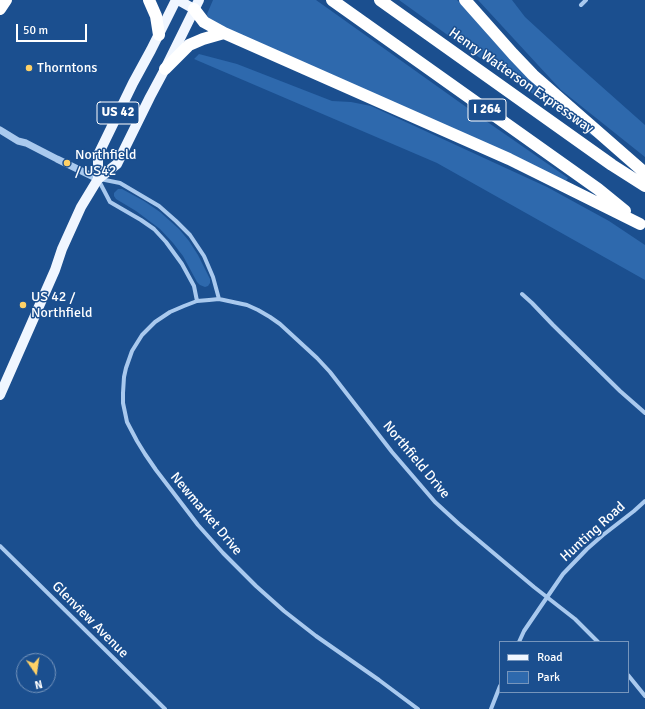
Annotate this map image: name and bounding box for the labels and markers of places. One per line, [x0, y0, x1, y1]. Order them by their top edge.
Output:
place label: Thorntons [37, 60, 97, 76]
marker: Thorntons [24, 63, 34, 73]
place label: Northfield / US42 [75, 147, 136, 180]
marker: Northfield / US42 [62, 158, 72, 168]
place label: US 42 / Northfield [31, 289, 92, 322]
marker: US 42 / Northfield [18, 300, 28, 310]

